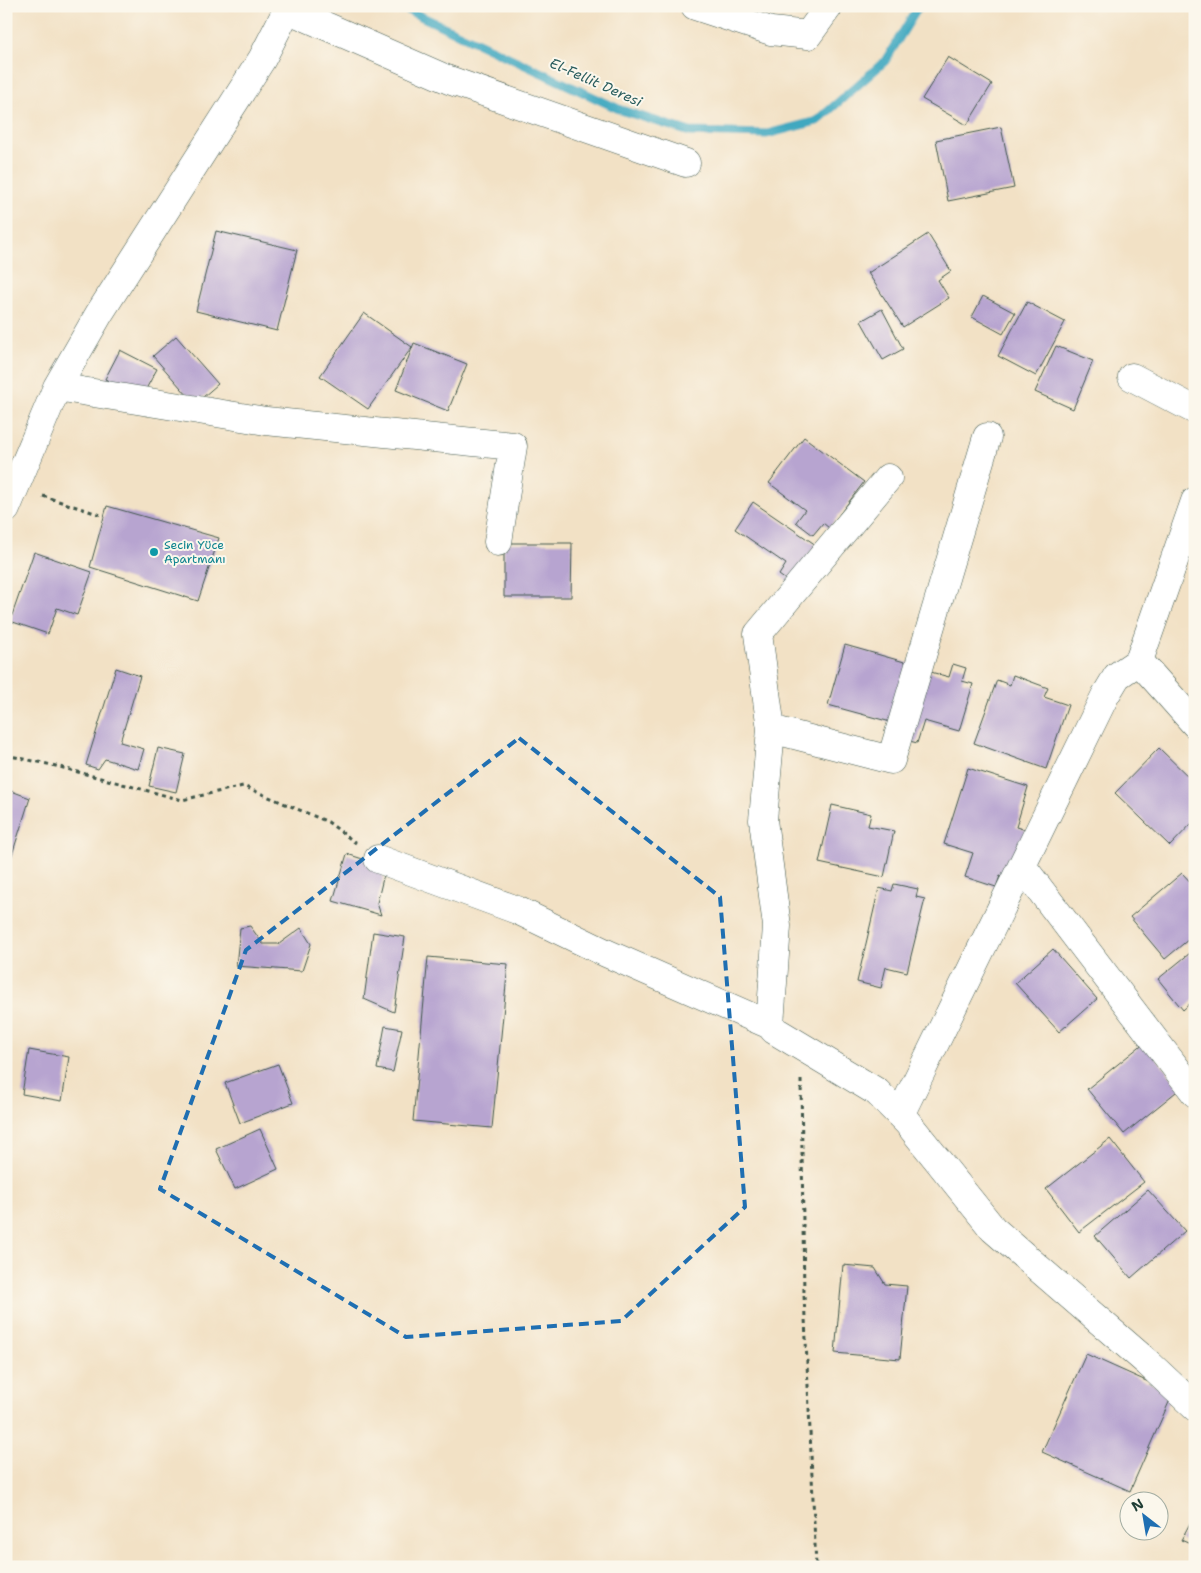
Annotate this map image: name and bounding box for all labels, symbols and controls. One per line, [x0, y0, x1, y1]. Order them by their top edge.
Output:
water label: El-Fellit Deresi [547, 54, 646, 111]
place label: Secin Yüce Apartmanı [164, 537, 226, 567]
marker: Secin Yüce Apartmanı [148, 546, 160, 558]
north arrow [1118, 1490, 1168, 1540]
text: N [1128, 1494, 1147, 1515]

